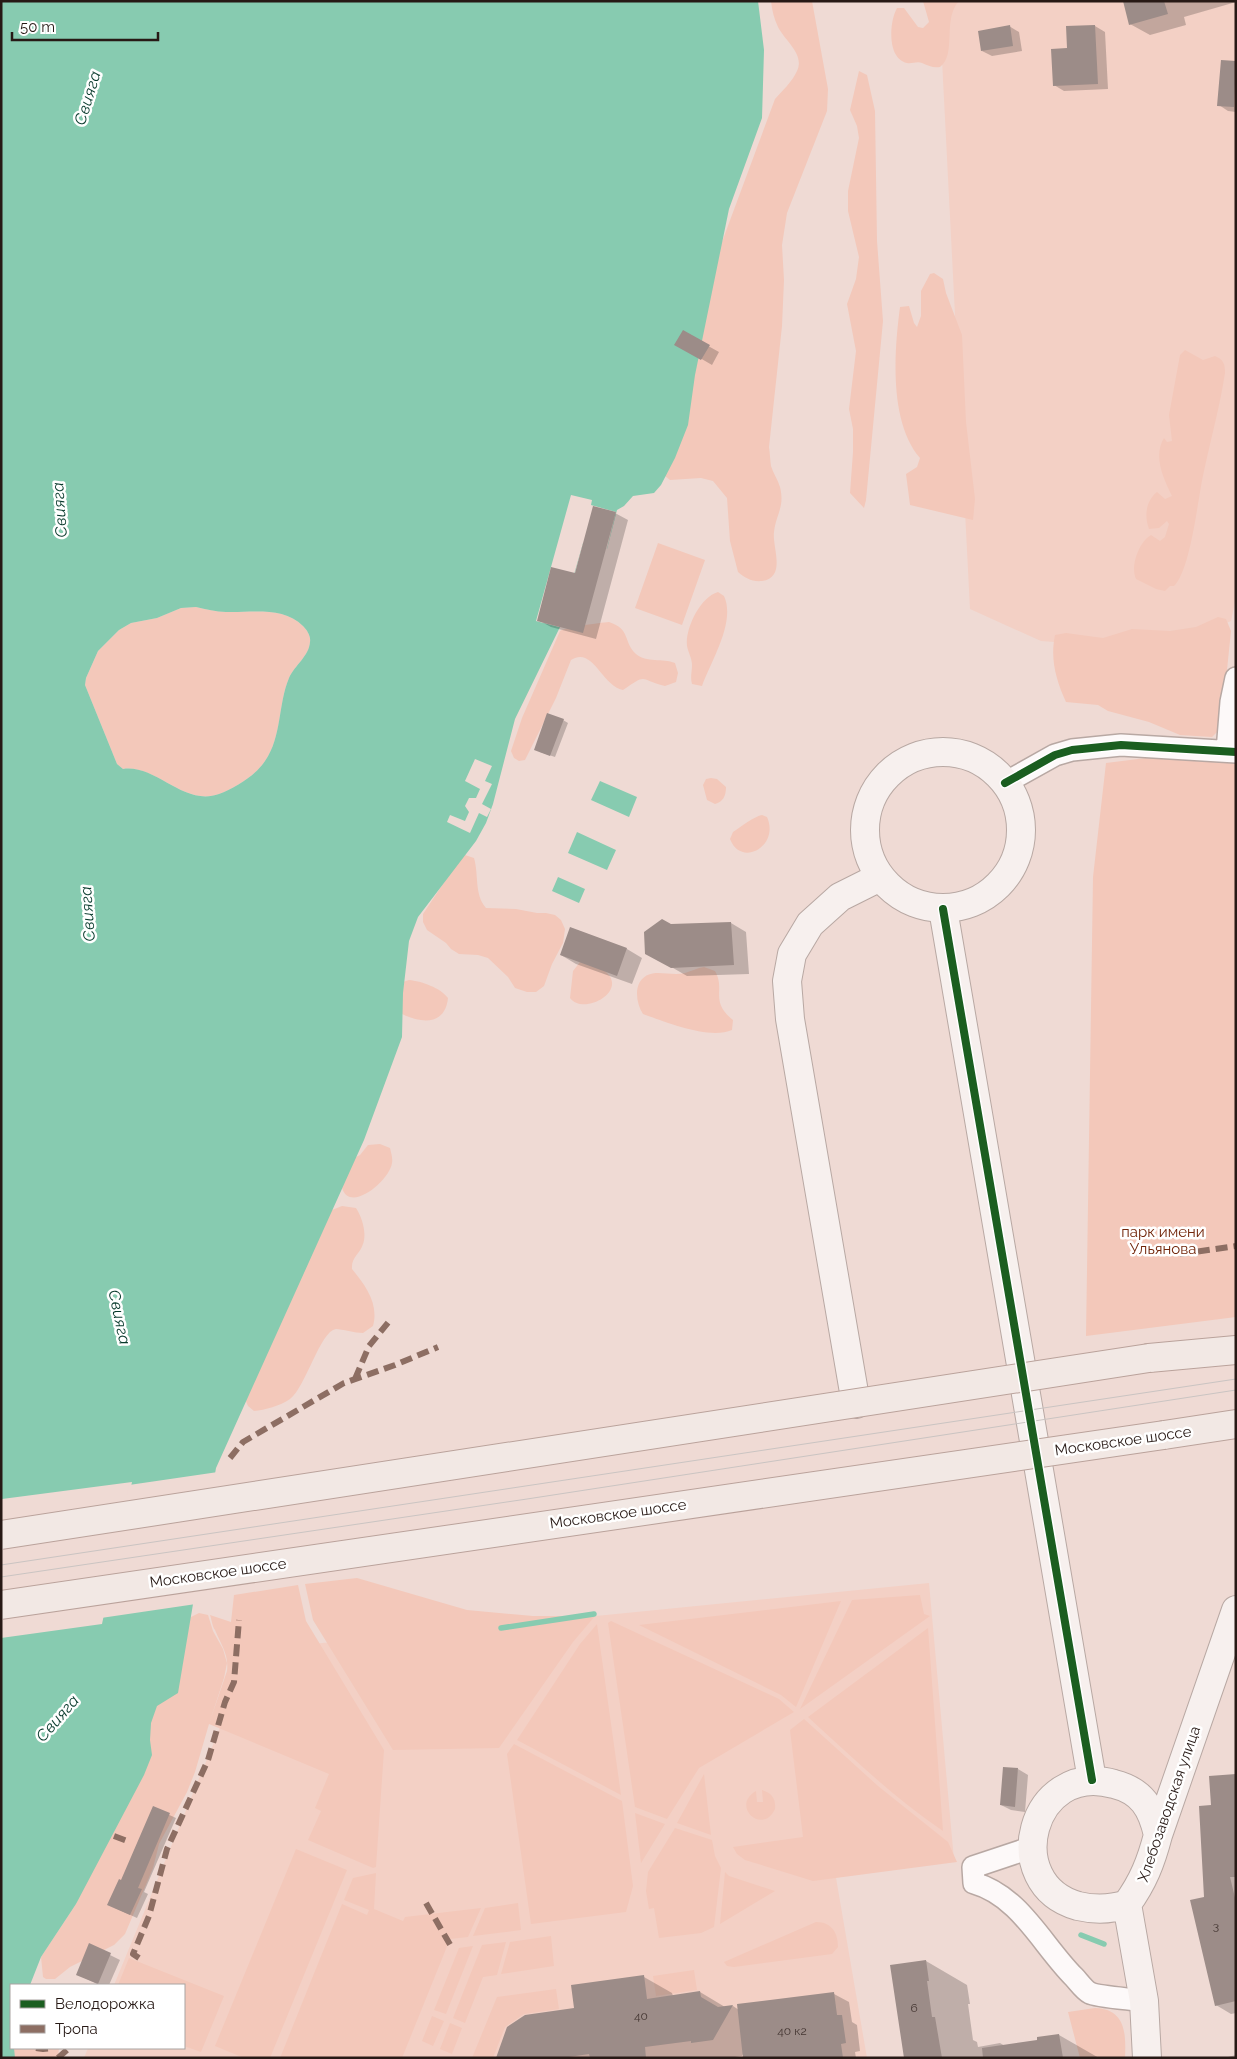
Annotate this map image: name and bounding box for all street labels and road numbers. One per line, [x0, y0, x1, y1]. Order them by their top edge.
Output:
street label: Московское шоссе [1054, 1422, 1193, 1459]
street label: Московское шоссе [549, 1495, 688, 1532]
street label: Московское шоссе [149, 1554, 288, 1591]
street label: Хлебозаводская улица [1134, 1724, 1204, 1884]

